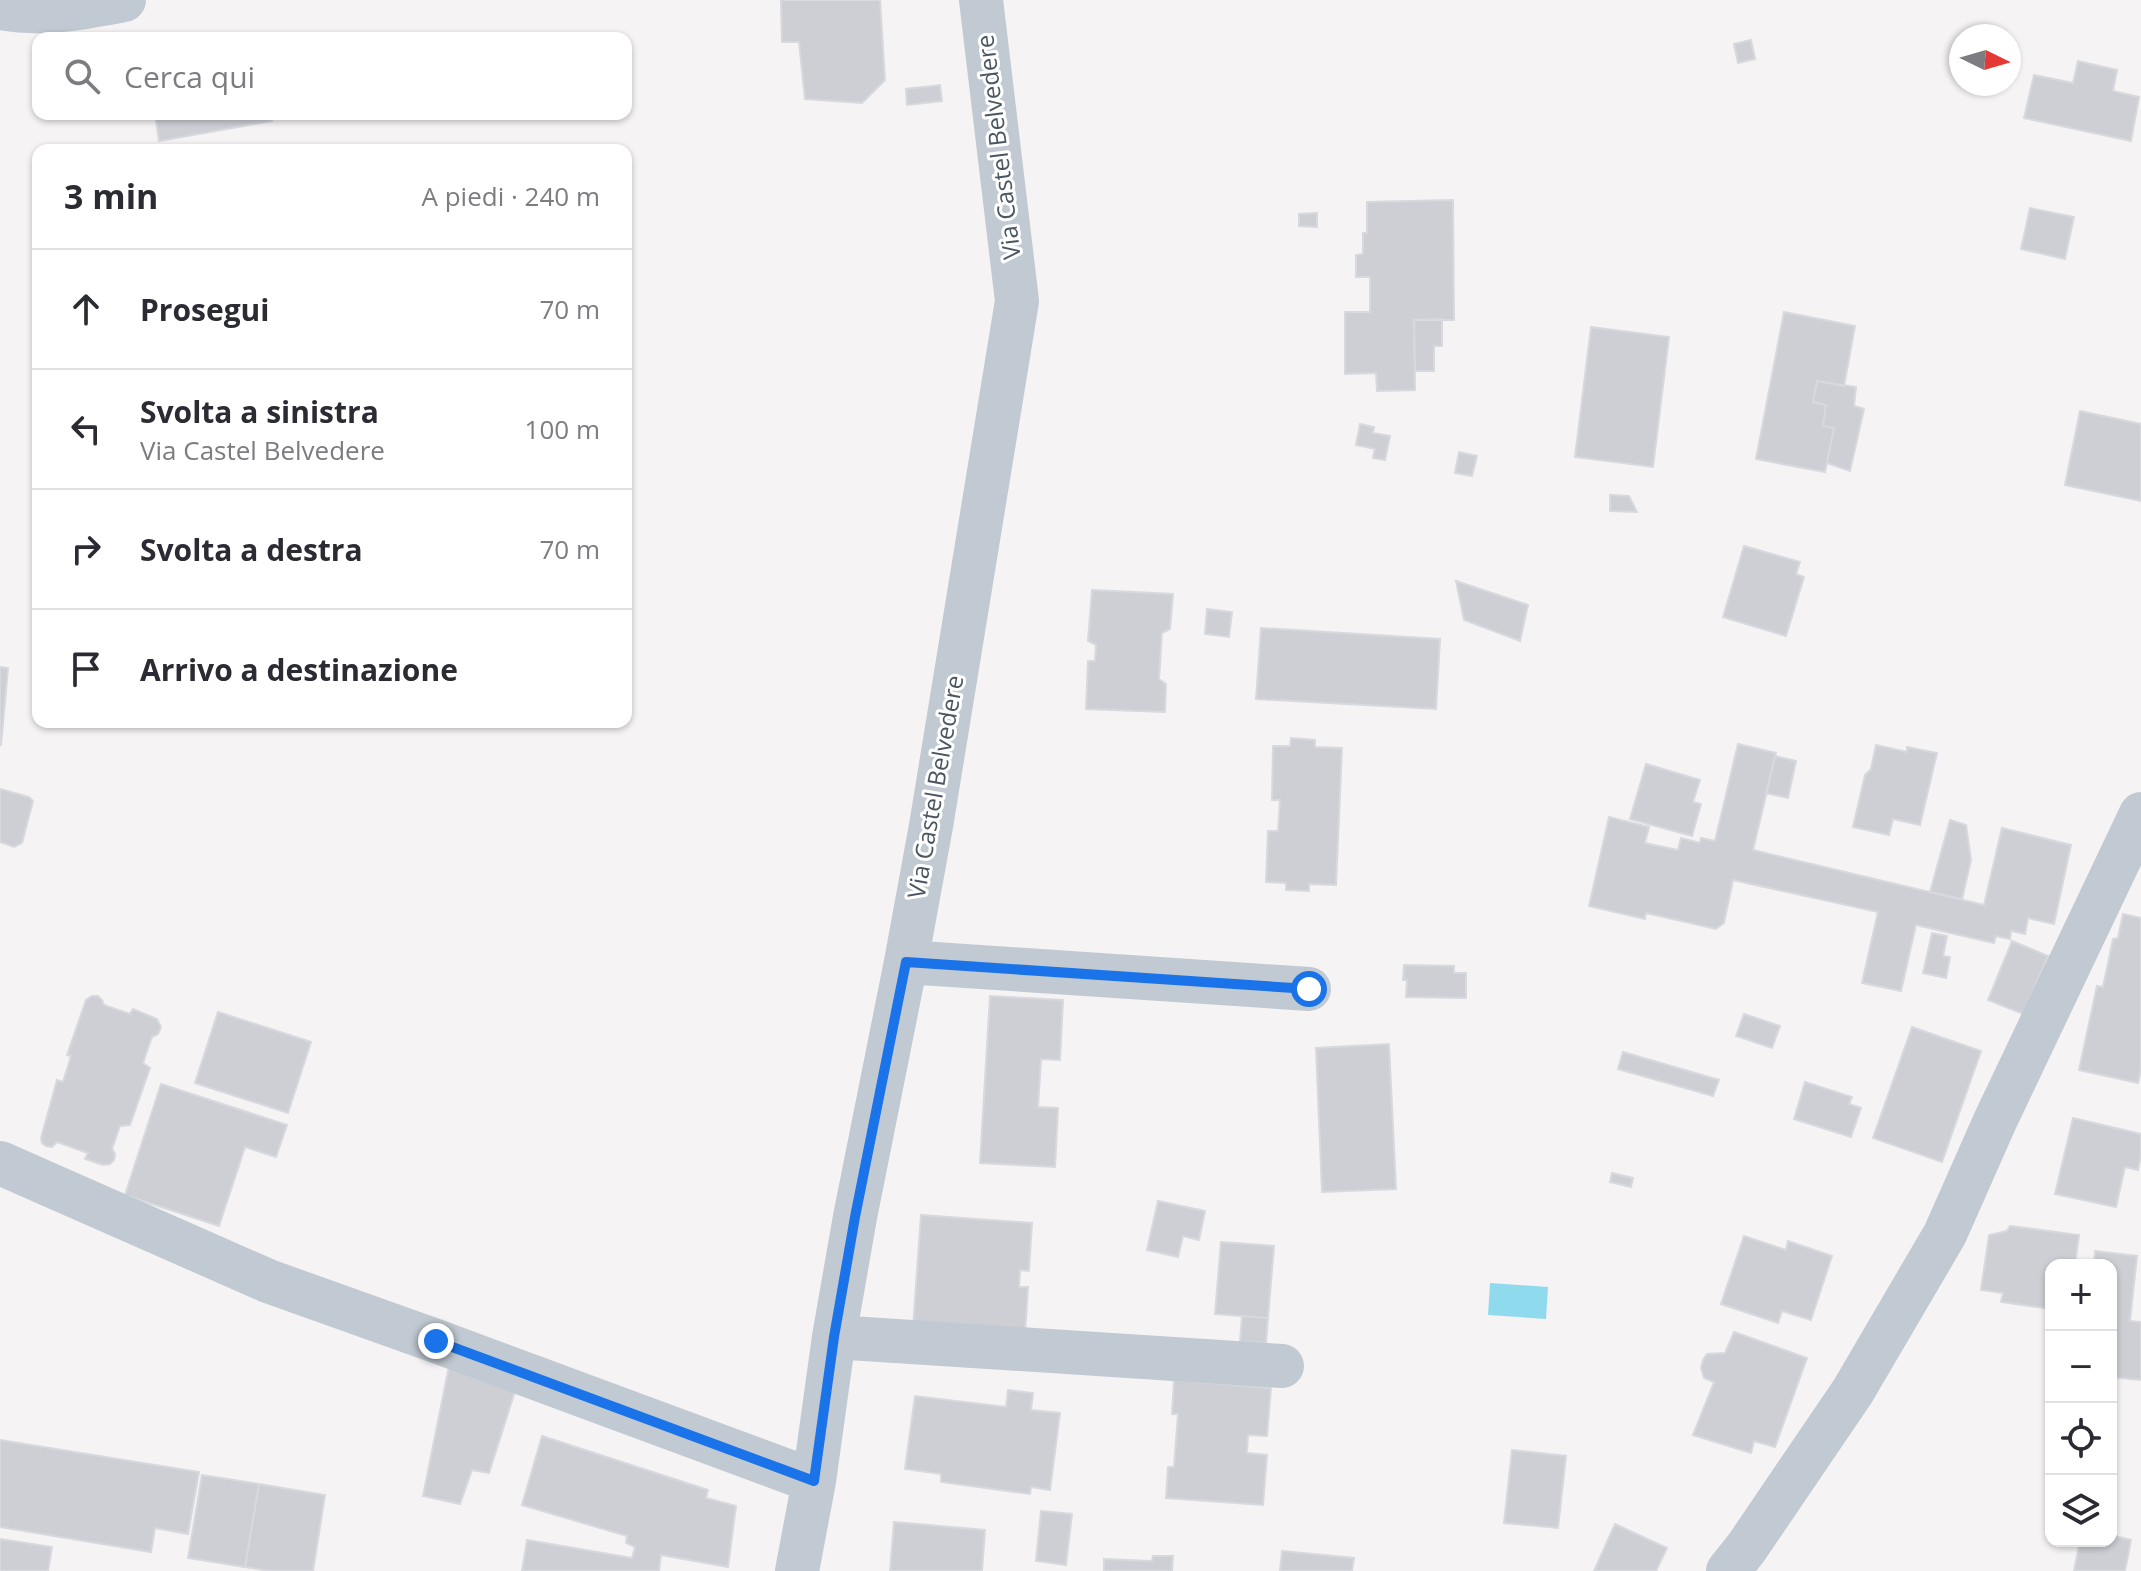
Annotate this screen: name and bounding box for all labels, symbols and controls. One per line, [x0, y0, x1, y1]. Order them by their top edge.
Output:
north arrow [1949, 24, 2021, 96]
search box [32, 32, 632, 120]
street label: Via Castel Belvedere [967, 33, 1028, 261]
icon: search [60, 54, 104, 98]
text: Cerca qui [124, 56, 255, 97]
text: 3 min [64, 173, 158, 219]
text: A piedi · 240 m [422, 178, 600, 214]
icon: ahead [64, 287, 108, 331]
text: Prosegui [140, 289, 270, 330]
text: 70 m [539, 291, 600, 327]
text: Svolta a sinistra [140, 391, 379, 432]
icon: left [64, 407, 108, 451]
text: 100 m [525, 411, 600, 447]
text: Via Castel Belvedere [140, 432, 385, 468]
icon: right [64, 527, 108, 571]
text: Svolta a destra [140, 529, 363, 570]
text: 70 m [539, 531, 600, 567]
icon: arrive [64, 647, 108, 691]
text: Arrivo a destinazione [140, 649, 458, 690]
street label: Via Castel Belvedere [899, 673, 970, 901]
route start [1291, 971, 1327, 1007]
map controls [2045, 1259, 2117, 1547]
button: + [2045, 1259, 2117, 1331]
route end [418, 1323, 454, 1359]
button: − [2045, 1331, 2117, 1403]
button: locate [2045, 1403, 2117, 1475]
button: layers [2045, 1475, 2117, 1547]

